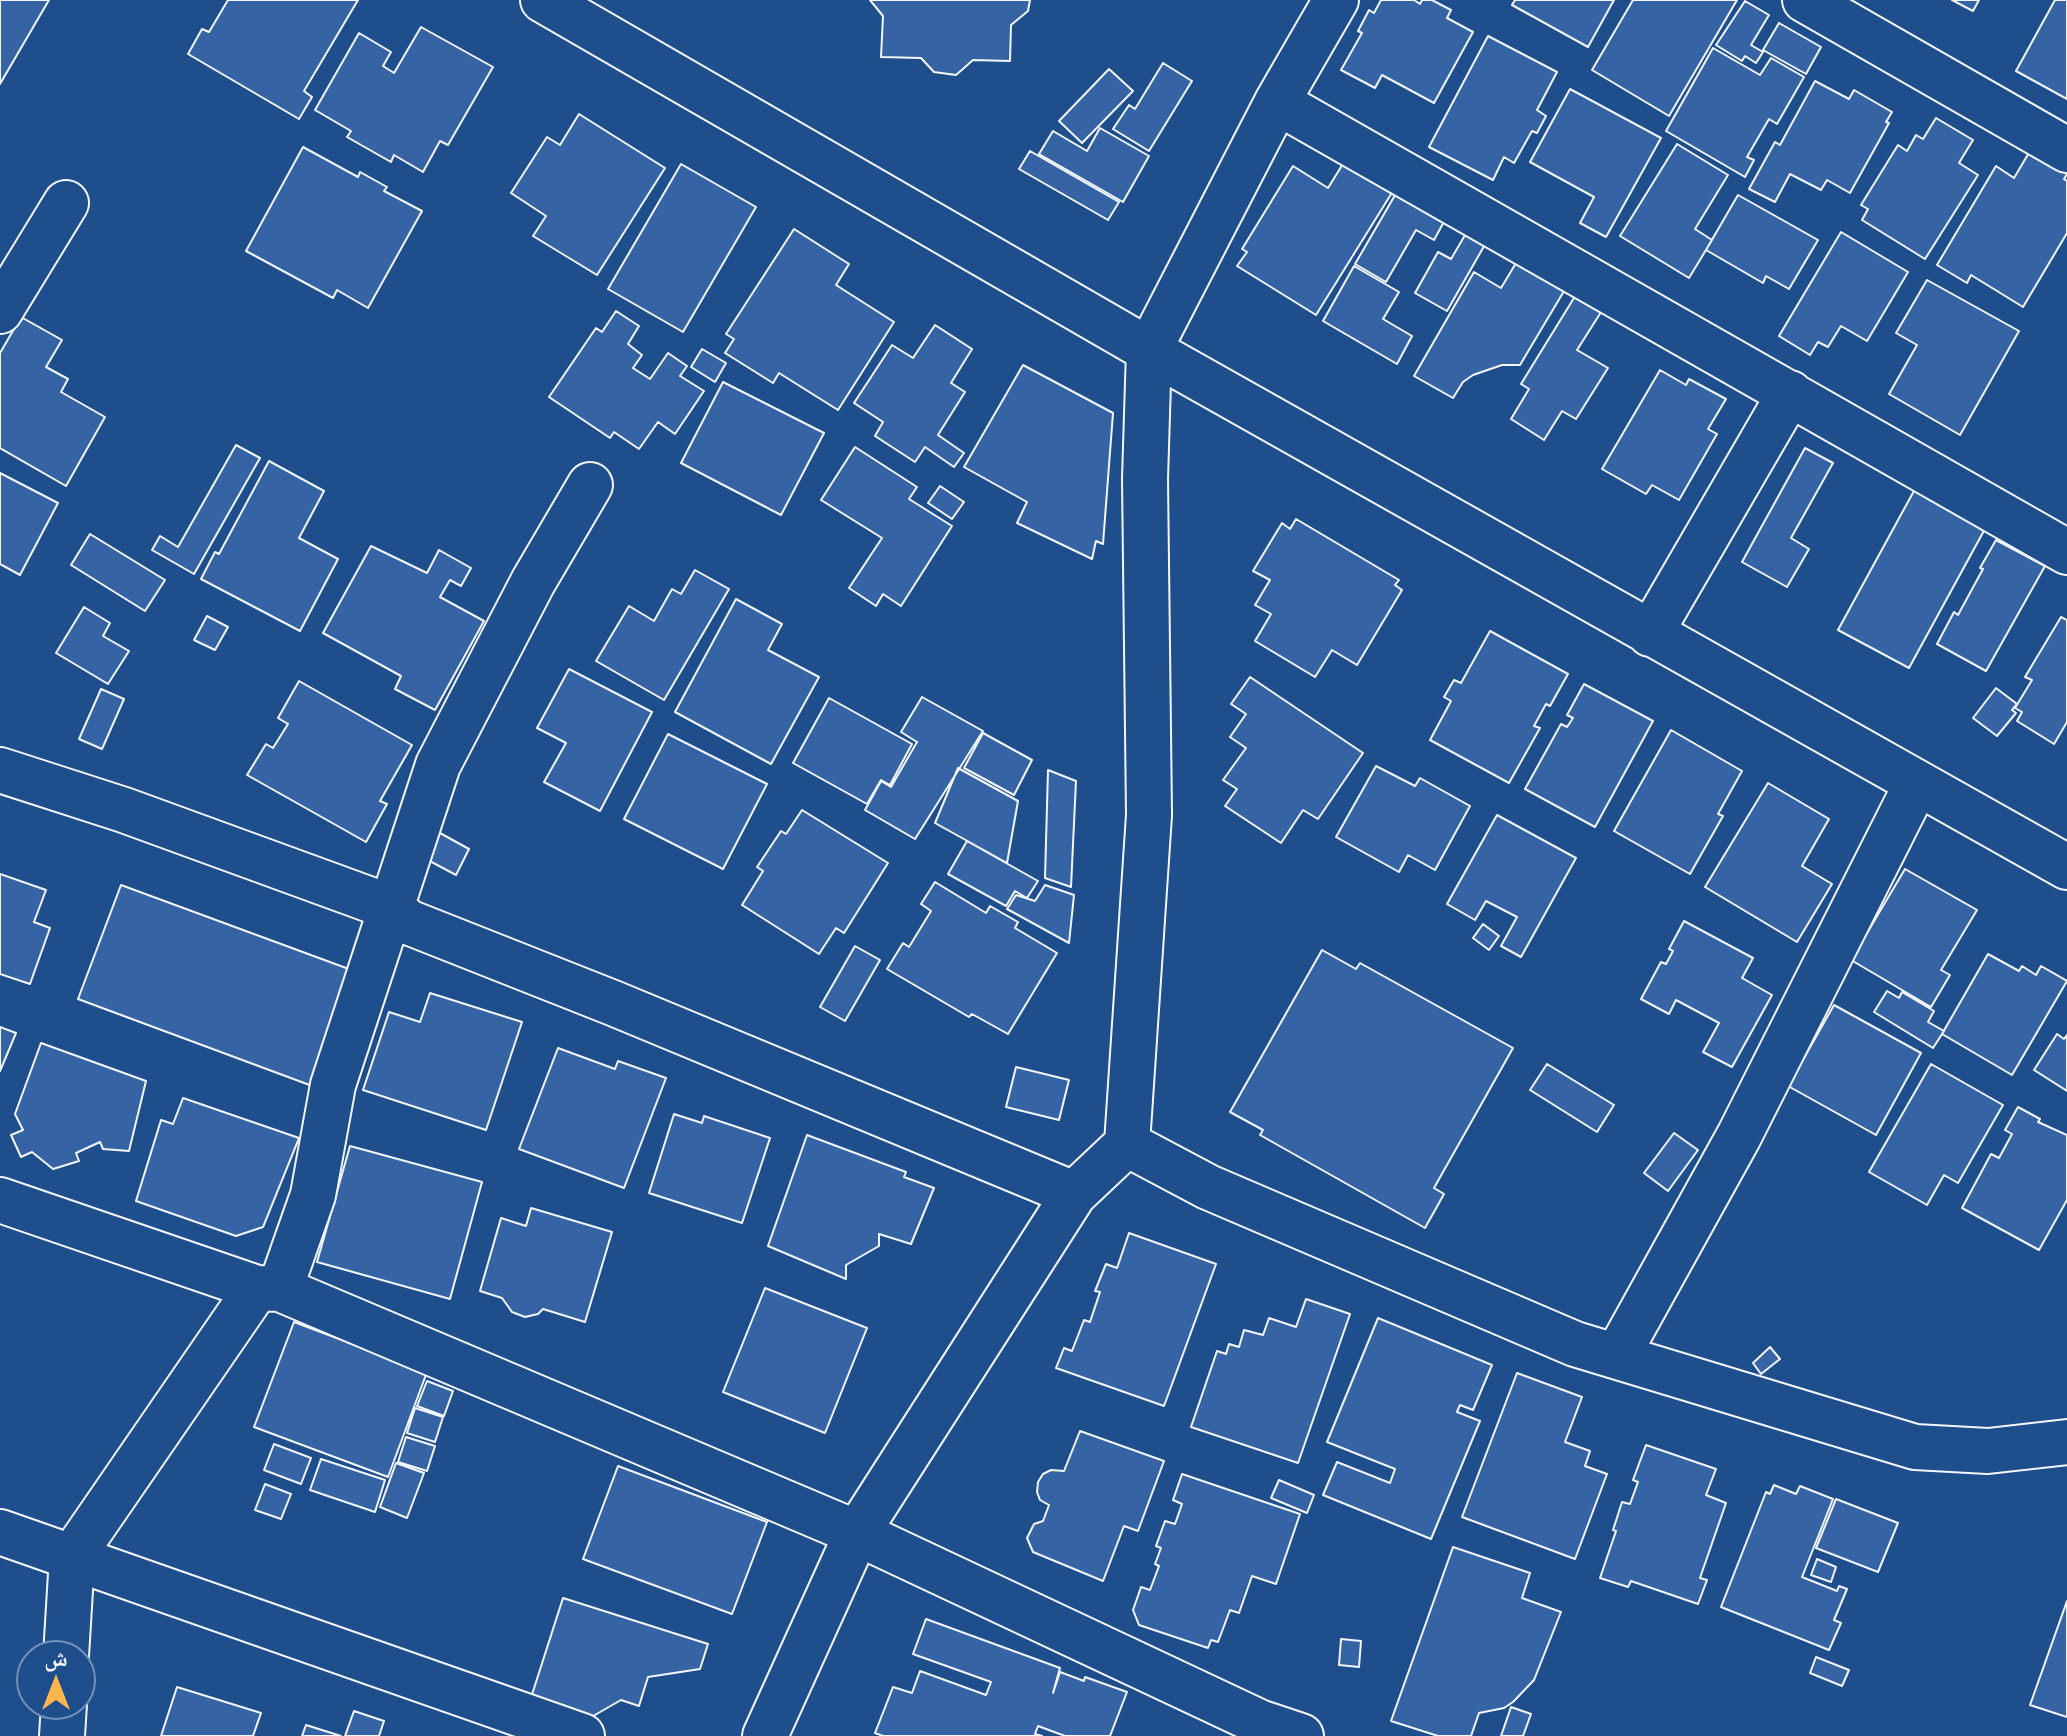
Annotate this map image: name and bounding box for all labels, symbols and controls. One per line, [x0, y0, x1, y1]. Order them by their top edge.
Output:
north arrow [16, 1640, 96, 1720]
text: ش [44, 1645, 68, 1671]

